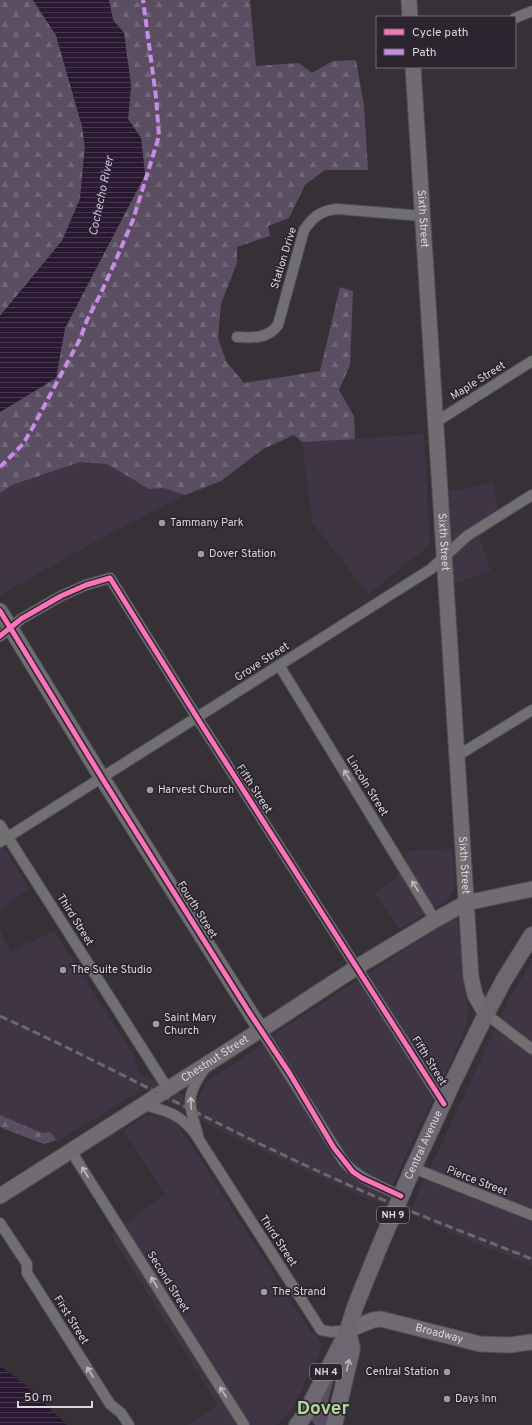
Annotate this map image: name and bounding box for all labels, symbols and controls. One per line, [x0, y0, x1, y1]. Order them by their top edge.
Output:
legend [376, 16, 516, 68]
text: Cycle path [412, 25, 469, 41]
text: Path [412, 45, 437, 61]
water label: Cochecho River [86, 153, 119, 237]
street label: Sixth Street [414, 189, 432, 248]
street label: Station Drive [268, 225, 300, 291]
street label: Maple Street [448, 359, 508, 403]
street label: Sixth Street [434, 513, 452, 571]
place label: Tammany Park [170, 516, 244, 530]
marker: Tammany Park [157, 518, 167, 528]
place label: Dover Station [209, 547, 276, 561]
marker: Dover Station [196, 549, 206, 559]
street label: Grove Street [232, 639, 292, 685]
street label: Lincoln Street [343, 753, 391, 819]
street label: Fifth Street [233, 762, 275, 816]
one-way arrow [343, 770, 351, 781]
place label: Harvest Church [158, 783, 234, 797]
marker: Harvest Church [145, 785, 155, 795]
street label: Sixth Street [455, 836, 473, 895]
street label: Fourth Street [174, 879, 220, 941]
one-way arrow [411, 881, 419, 892]
street label: Third Street [54, 891, 96, 949]
place label: The Suite Studio [71, 963, 152, 977]
marker: The Suite Studio [58, 965, 68, 975]
place label: Saint Mary Church [164, 1011, 217, 1038]
marker: Saint Mary Church [151, 1019, 161, 1029]
street label: Chestnut Street [179, 1032, 252, 1086]
street label: Fifth Street [408, 1034, 450, 1088]
one-way arrow [187, 1097, 195, 1110]
street label: Central Avenue [402, 1108, 446, 1182]
street label: Pierce Street [445, 1163, 509, 1199]
one-way arrow [80, 1166, 88, 1178]
road number: NH 9 [377, 1207, 409, 1223]
street label: Third Street [256, 1213, 300, 1269]
street label: Second Street [144, 1249, 192, 1315]
one-way arrow [150, 1277, 158, 1288]
place label: The Strand [272, 1285, 326, 1299]
marker: The Strand [259, 1287, 269, 1297]
street label: First Street [50, 1293, 92, 1347]
street label: Broadway [414, 1321, 465, 1347]
one-way arrow [345, 1359, 352, 1372]
road number: NH 4 [310, 1364, 342, 1380]
place label: Central Station [366, 1365, 439, 1379]
one-way arrow [86, 1366, 94, 1377]
marker: Central Station [442, 1367, 452, 1377]
scale bar [18, 1383, 92, 1409]
one-way arrow [219, 1386, 227, 1398]
text: 50 m [24, 1390, 52, 1406]
place label: Days Inn [455, 1392, 497, 1406]
marker: Days Inn [442, 1394, 452, 1404]
district label: Dover [297, 1397, 349, 1421]

